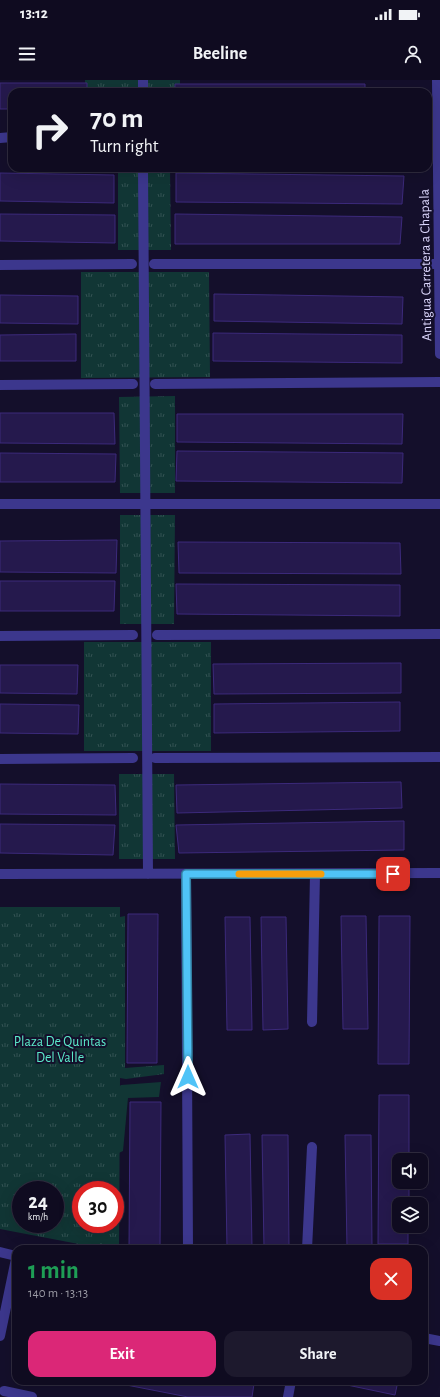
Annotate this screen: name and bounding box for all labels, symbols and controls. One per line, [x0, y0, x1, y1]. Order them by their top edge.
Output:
text: 13:12 [20, 6, 48, 21]
icon: menu [16, 43, 38, 65]
icon: person [402, 43, 424, 65]
text: Beeline [193, 45, 247, 63]
icon: right [24, 104, 76, 156]
text: 70 m [90, 105, 144, 133]
text: Turn right [90, 138, 159, 156]
street label: Antigua Carretera a Chapala [418, 188, 434, 341]
pin [376, 857, 410, 891]
icon: arrive [382, 863, 404, 885]
park label: Plaza De Quintas Del Valle [14, 1035, 106, 1065]
position arrow [167, 1056, 209, 1098]
map controls [392, 1153, 428, 1233]
button: sound [392, 1153, 428, 1189]
speed limit sign: 30 [72, 1181, 124, 1233]
text: 24 [28, 1192, 48, 1212]
button: layers [392, 1197, 428, 1233]
text: km/h [28, 1212, 48, 1222]
button: close [370, 1258, 412, 1300]
text: 1 min [28, 1259, 79, 1283]
text: 140 m · 13:13 [28, 1287, 88, 1300]
button: Exit [28, 1331, 216, 1377]
button: Share [224, 1331, 412, 1377]

